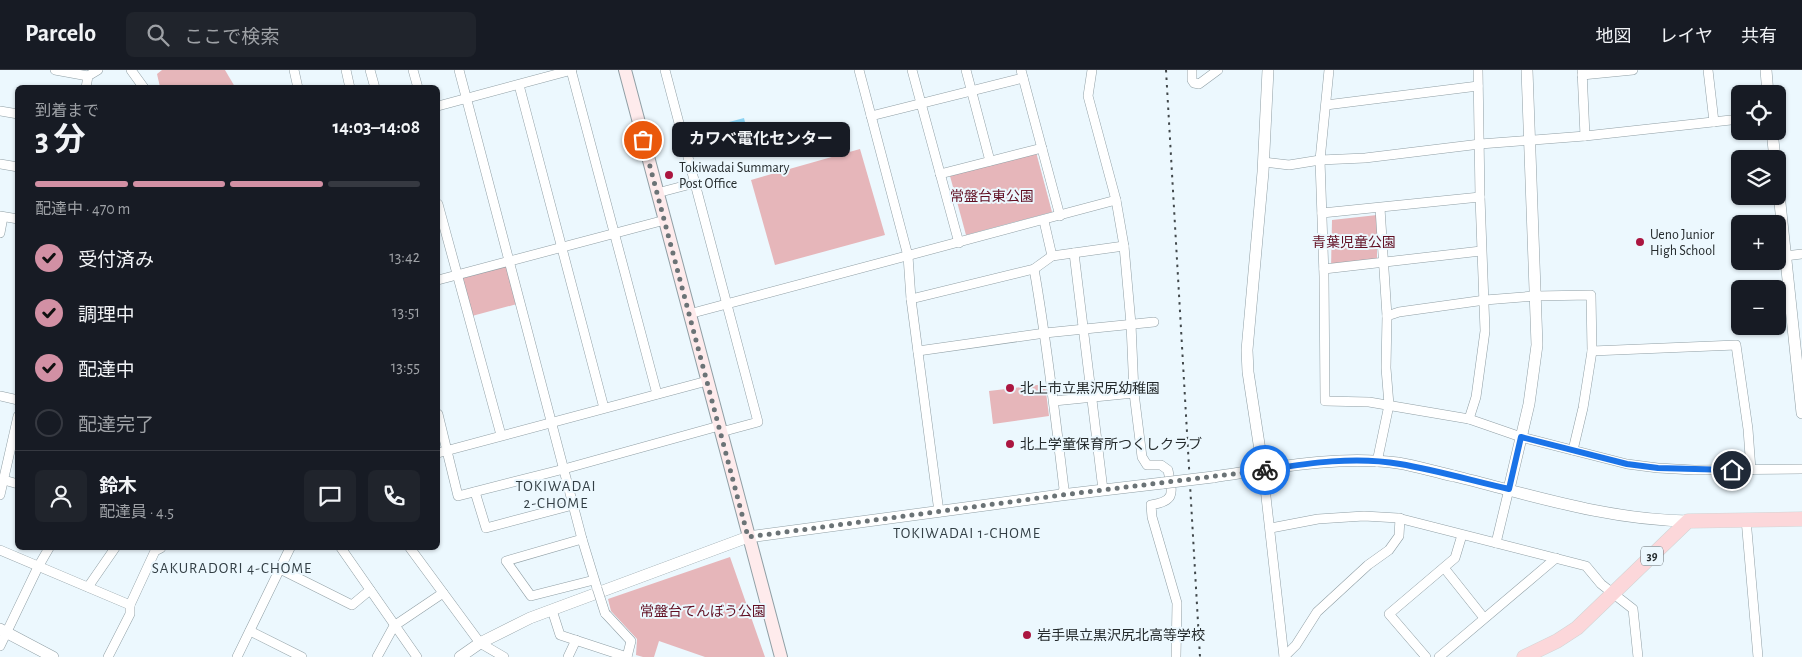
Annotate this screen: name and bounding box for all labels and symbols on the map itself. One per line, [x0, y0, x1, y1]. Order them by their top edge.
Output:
pin [622, 119, 664, 161]
callout: カワベ電化センター [673, 122, 850, 158]
place label: Tokiwadai Summary Post Office [679, 161, 790, 191]
marker: Tokiwadai Summary Post Office [663, 169, 675, 181]
park label: 常盤台東公園 [950, 188, 1034, 204]
place label: Ueno Junior High School [1650, 228, 1716, 258]
park label: 青葉児童公園 [1312, 235, 1396, 250]
marker: Ueno Junior High School [1634, 236, 1646, 248]
place label: 北上市立黒沢尻幼稚園 [1020, 380, 1160, 396]
marker: 北上市立黒沢尻幼稚園 [1004, 382, 1016, 394]
place label: 北上学童保育所つくしクラブ [1020, 436, 1202, 452]
marker: 北上学童保育所つくしクラブ [1004, 438, 1016, 450]
courier [1240, 445, 1290, 495]
pin [1711, 449, 1753, 491]
district label: TOKIWADAI 2-CHOME [515, 479, 597, 511]
district label: TOKIWADAI 1-CHOME [893, 526, 1041, 541]
road number: 39 [1641, 546, 1663, 566]
district label: SAKURADORI 4-CHOME [152, 561, 312, 576]
park label: 常盤台てんぼう公園 [640, 603, 766, 619]
place label: 岩手県立黒沢尻北高等学校 [1037, 627, 1205, 643]
marker: 岩手県立黒沢尻北高等学校 [1021, 629, 1033, 641]

